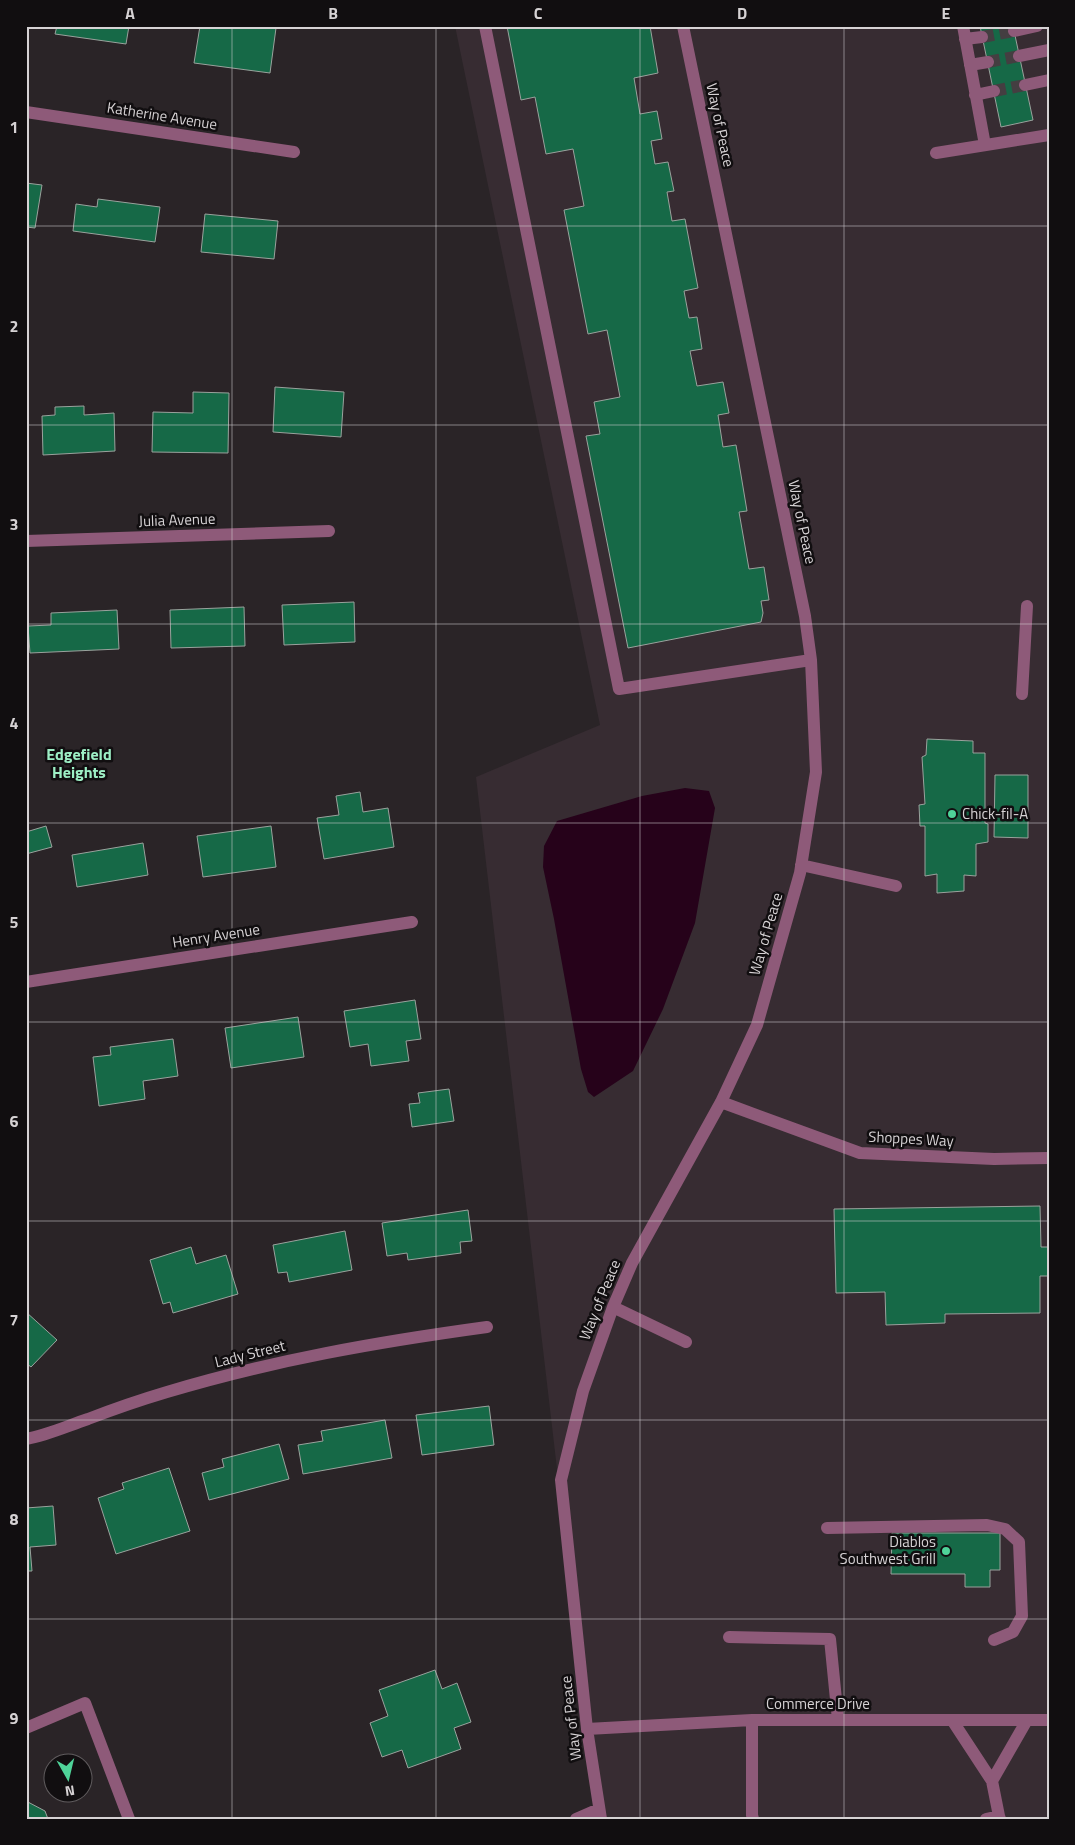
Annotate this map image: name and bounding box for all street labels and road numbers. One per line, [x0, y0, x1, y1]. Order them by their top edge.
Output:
street label: Way of Peace [700, 81, 741, 169]
street label: Katherine Avenue [105, 95, 219, 136]
street label: Way of Peace [782, 478, 823, 566]
street label: Julia Avenue [138, 507, 216, 532]
street label: Way of Peace [743, 890, 788, 978]
street label: Henry Avenue [170, 917, 261, 954]
street label: Shoppes Way [868, 1125, 954, 1152]
street label: Way of Peace [573, 1256, 626, 1344]
street label: Lady Street [212, 1333, 288, 1373]
street label: Way of Peace [554, 1674, 587, 1762]
street label: Commerce Drive [766, 1692, 870, 1715]

